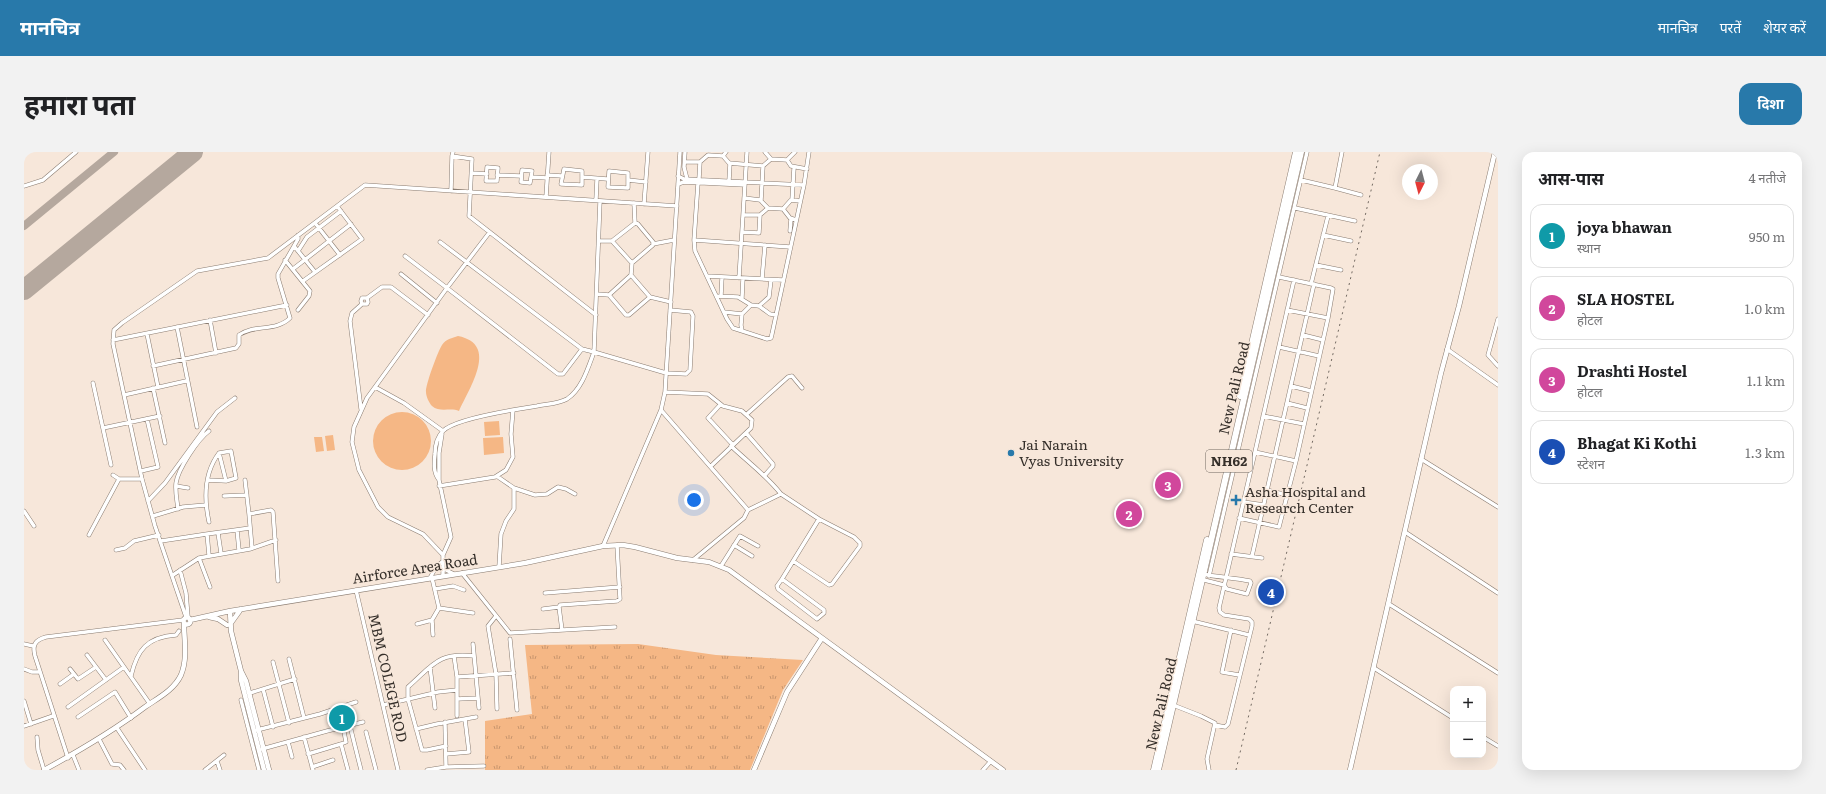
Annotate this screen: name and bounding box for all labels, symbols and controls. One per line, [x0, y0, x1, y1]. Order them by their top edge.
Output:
text: मानचित्र [20, 13, 80, 41]
text: मानचित्र [1658, 17, 1698, 37]
text: परतें [1720, 17, 1741, 37]
text: शेयर करें [1763, 17, 1806, 37]
text: हमारा पता [24, 82, 135, 124]
button: दिशा [1739, 83, 1802, 125]
north arrow [1402, 164, 1438, 200]
text: आस-पास [1538, 165, 1604, 190]
text: 4 नतीजे [1749, 168, 1786, 187]
text: joya bhawan [1577, 215, 1672, 238]
text: 1 [1549, 227, 1555, 246]
text: 950 m [1749, 227, 1785, 246]
text: स्थान [1577, 238, 1601, 257]
text: SLA HOSTEL [1577, 287, 1674, 310]
text: 2 [1549, 299, 1555, 318]
text: 1.0 km [1745, 299, 1785, 318]
text: होटल [1577, 310, 1603, 329]
street label: New Pali Road [1213, 339, 1254, 436]
text: Drashti Hostel [1577, 359, 1687, 382]
text: 3 [1548, 371, 1556, 390]
text: 1.1 km [1747, 371, 1785, 390]
text: होटल [1577, 382, 1603, 401]
text: Bhagat Ki Kothi [1577, 431, 1697, 454]
place label: Jai Narain Vyas University [1019, 434, 1124, 470]
text: 4 [1548, 443, 1556, 462]
text: 1.3 km [1745, 443, 1785, 462]
marker: Jai Narain Vyas University [1006, 448, 1016, 458]
road number: NH62 [1206, 450, 1252, 472]
text: स्टेशन [1577, 454, 1605, 473]
pin: 3 [1155, 470, 1181, 500]
place label: Asha Hospital and Research Center [1245, 481, 1366, 517]
your location [684, 490, 704, 510]
marker: Asha Hospital and Research Center [1230, 494, 1242, 506]
pin: 2 [1116, 499, 1142, 529]
street label: Airforce Area Road [351, 548, 479, 588]
pin: 4 [1258, 577, 1284, 607]
street label: MBM COLEGE ROD [364, 611, 414, 744]
street label: New Pali Road [1140, 655, 1181, 752]
map controls [1450, 686, 1486, 758]
button: + [1450, 686, 1486, 722]
pin: 1 [329, 703, 355, 733]
button: − [1450, 722, 1486, 758]

